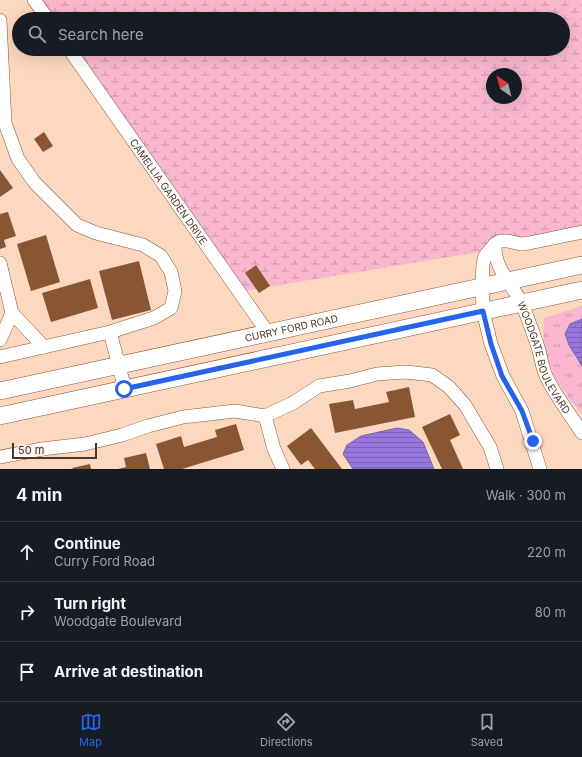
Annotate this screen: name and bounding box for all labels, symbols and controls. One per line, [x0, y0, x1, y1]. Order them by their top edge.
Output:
search box [12, 12, 570, 56]
icon: search [26, 23, 48, 45]
text: Search here [58, 25, 144, 44]
north arrow [486, 68, 522, 104]
street label: CAMELLIA GARDEN DRIVE [128, 136, 210, 247]
street label: WOODGATE BOULEVARD [516, 299, 573, 416]
street label: CURRY FORD ROAD [244, 312, 339, 344]
route start [115, 380, 133, 398]
route end [524, 432, 542, 450]
scale bar [12, 441, 97, 460]
text: 50 m [18, 443, 44, 457]
text: 4 min [16, 485, 62, 505]
text: Walk · 300 m [486, 487, 566, 503]
text: Continue [54, 534, 121, 553]
icon: ahead [16, 541, 38, 563]
text: 220 m [527, 544, 566, 560]
text: Curry Ford Road [54, 553, 155, 569]
text: Turn right [54, 594, 126, 613]
icon: right [16, 601, 38, 623]
text: 80 m [535, 604, 566, 620]
text: Woodgate Boulevard [54, 613, 182, 629]
icon: arrive [16, 661, 38, 683]
text: Arrive at destination [54, 662, 203, 681]
tab: Map [79, 711, 102, 749]
tab: Directions [260, 711, 313, 749]
tab: Saved [471, 711, 503, 749]

